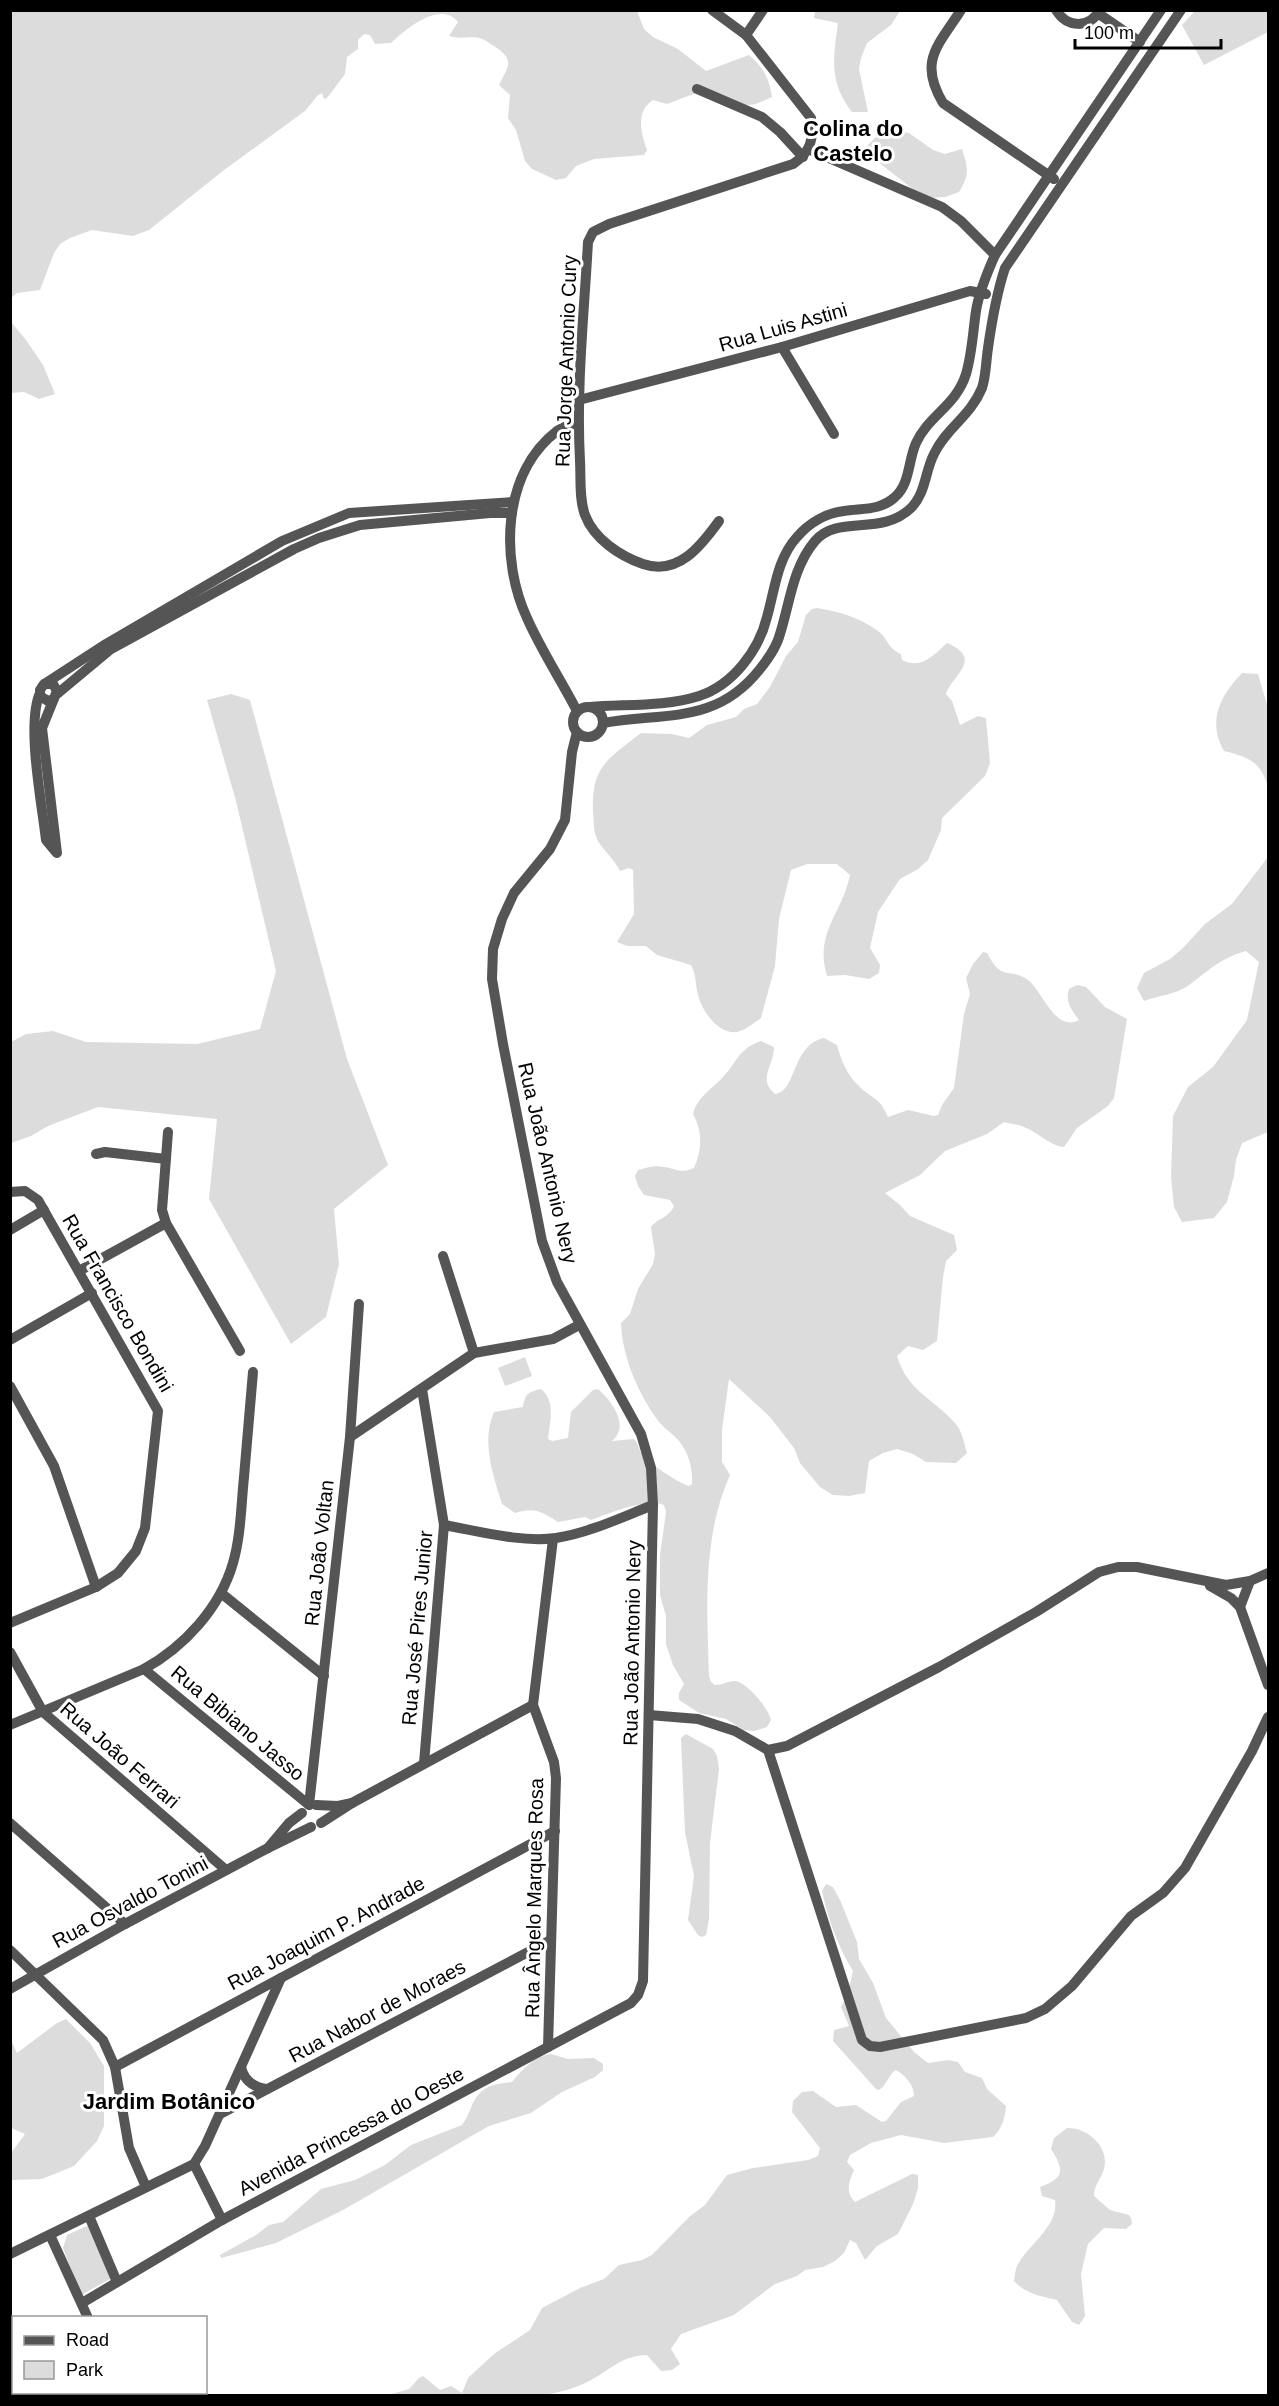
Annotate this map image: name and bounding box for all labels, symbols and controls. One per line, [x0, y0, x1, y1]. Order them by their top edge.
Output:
scale bar [1075, 12, 1220, 50]
text: 100 m [1084, 23, 1134, 43]
district label: Colina do Castelo [803, 116, 903, 166]
street label: Rua Jorge Antonio Cury [551, 255, 581, 467]
street label: Rua Luis Astini [716, 298, 850, 356]
street label: Rua João Antonio Nery [514, 1060, 582, 1266]
street label: Rua Francisco Bondini [58, 1210, 178, 1396]
street label: Rua João Voltan [300, 1479, 338, 1627]
street label: Rua José Pires Junior [398, 1529, 437, 1726]
street label: Rua João Antonio Nery [619, 1540, 645, 1746]
street label: Rua Bibiano Jasso [167, 1661, 309, 1785]
street label: Rua João Ferrari [56, 1697, 184, 1813]
street label: Rua Ângelo Marques Rosa [521, 1777, 547, 2018]
street label: Rua Osvaldo Tonini [48, 1852, 212, 1952]
street label: Rua Joaquim P. Andrade [224, 1872, 428, 1994]
street label: Rua Nabor de Moraes [285, 1955, 469, 2067]
street label: Avenida Princessa do Oeste [235, 2062, 467, 2200]
district label: Jardim Botânico [83, 2089, 255, 2114]
legend [12, 2316, 207, 2394]
text: Road [66, 2330, 109, 2350]
text: Park [66, 2360, 104, 2380]

